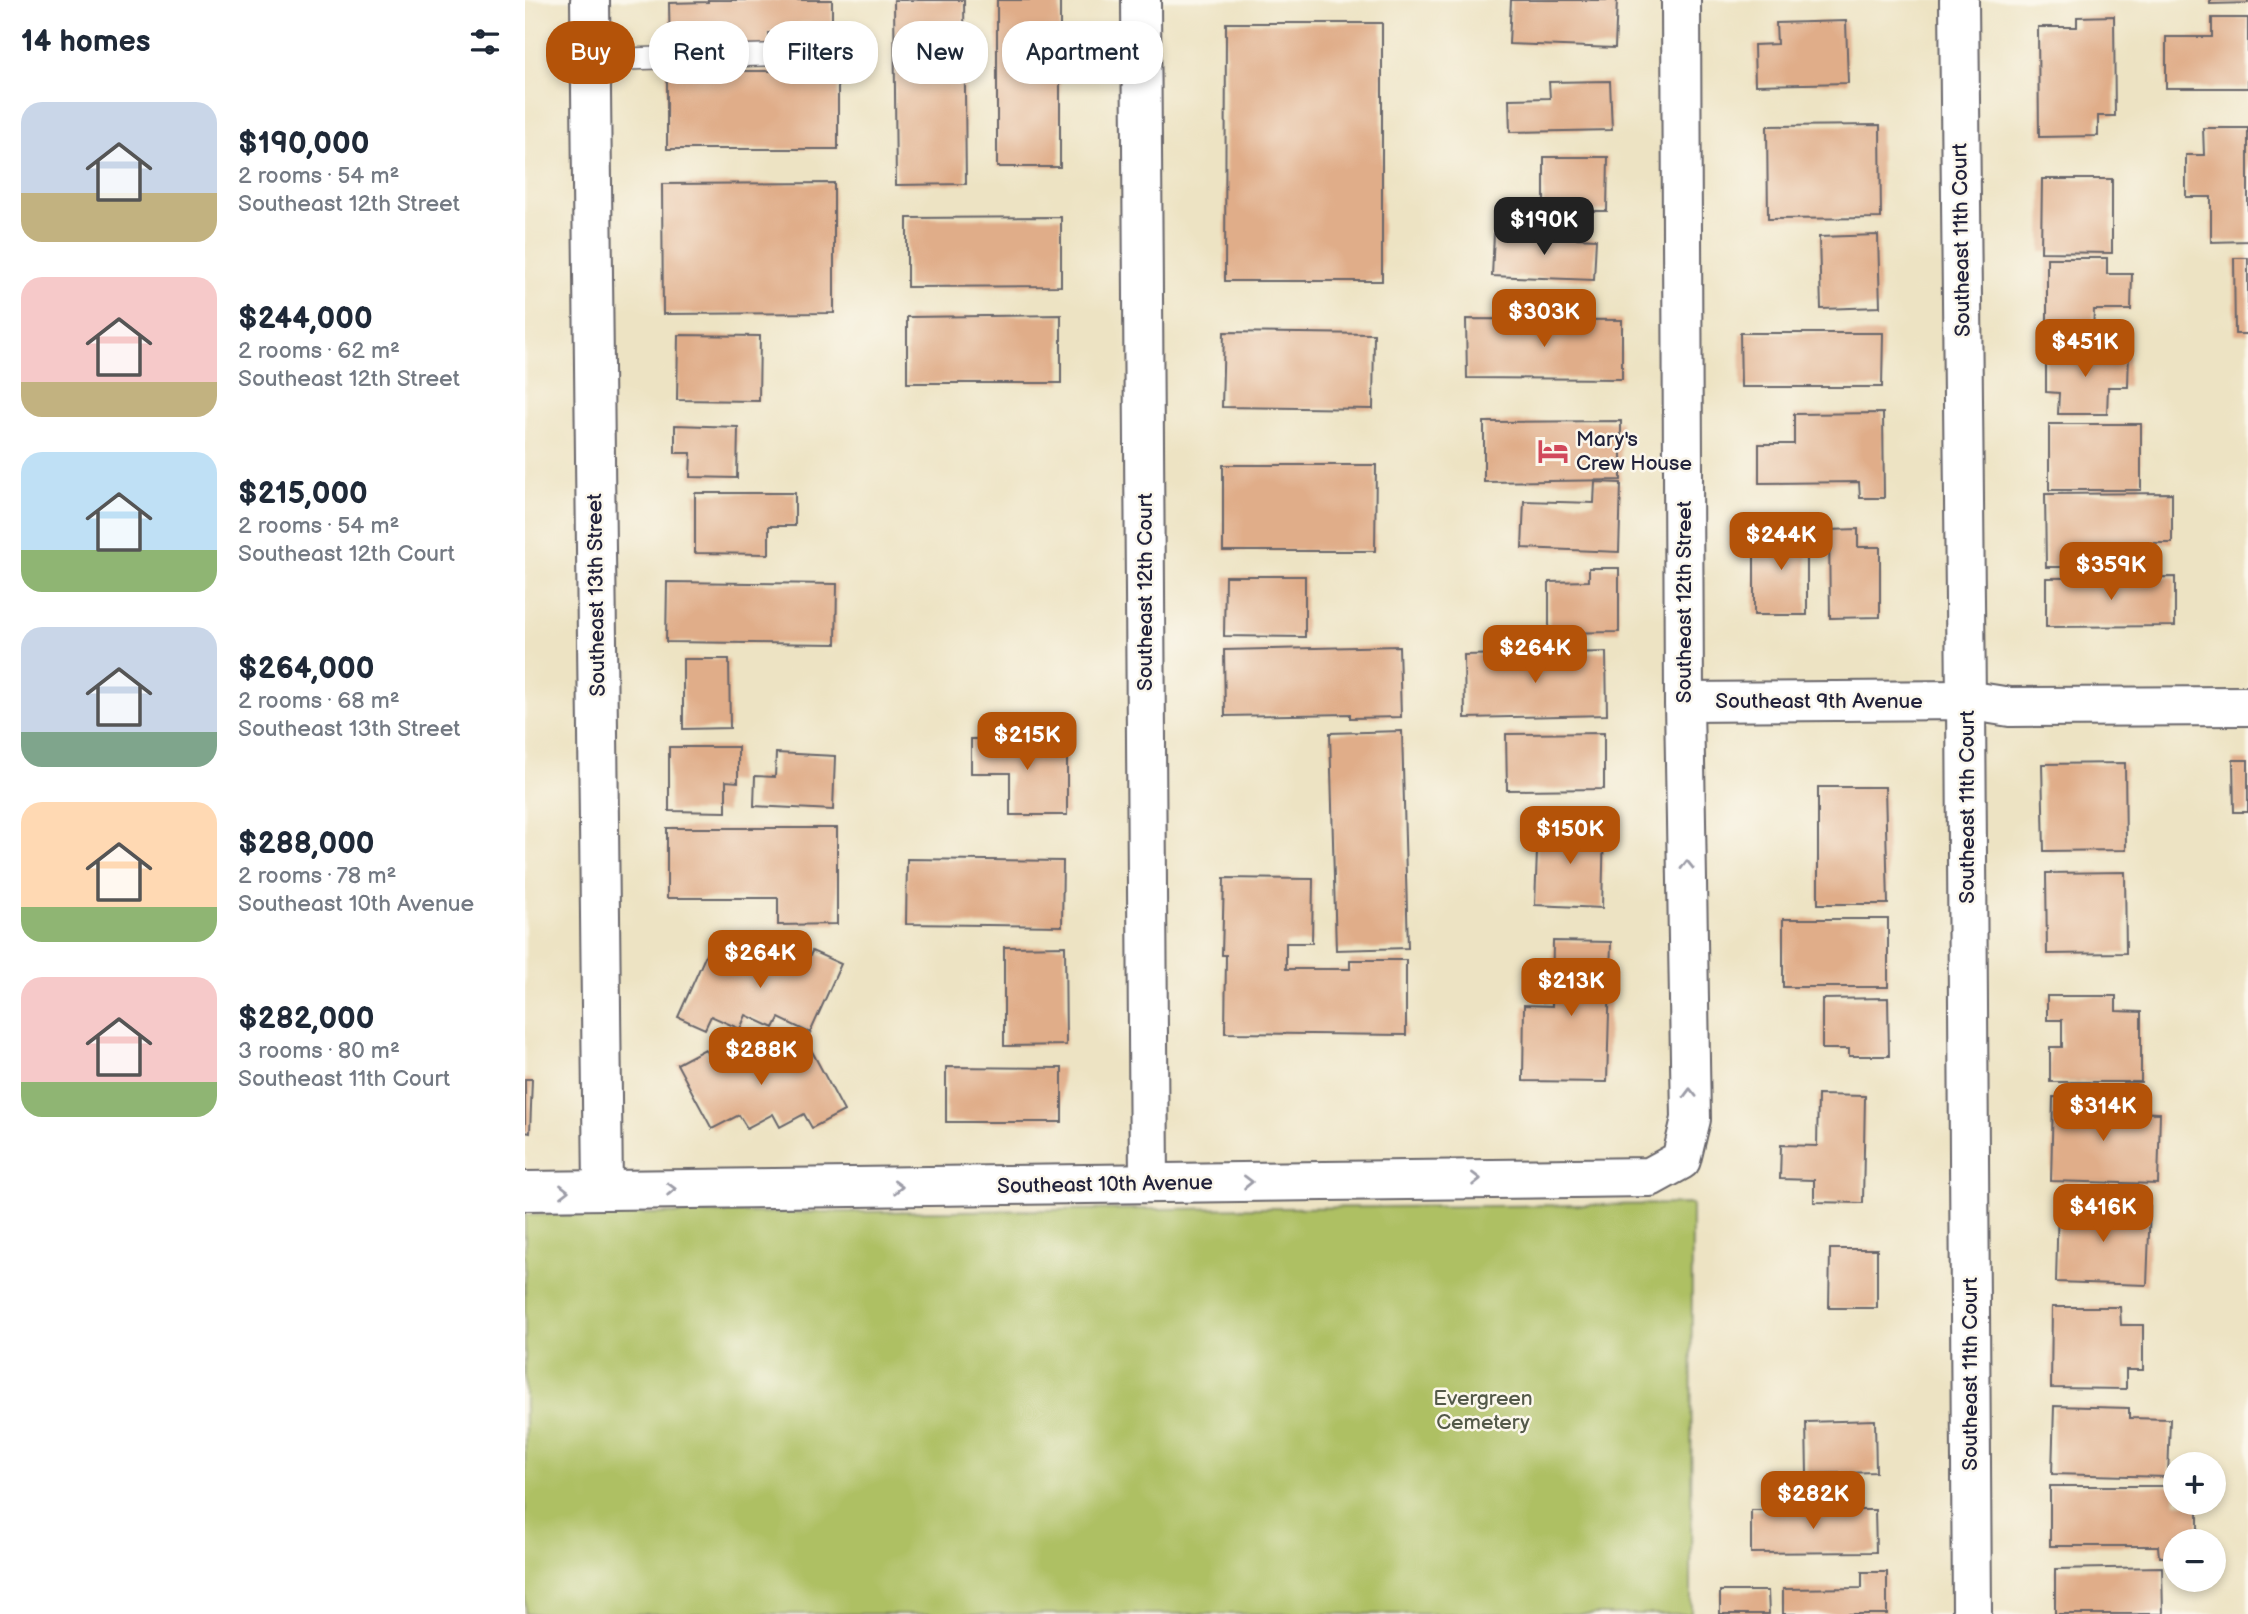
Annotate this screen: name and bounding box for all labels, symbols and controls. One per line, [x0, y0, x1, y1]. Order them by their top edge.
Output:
chip: Buy [546, 21, 635, 84]
chip: Rent [649, 21, 749, 84]
chip: Filters [763, 21, 878, 84]
chip: New [892, 21, 988, 84]
chip: Apartment [1002, 21, 1163, 84]
icon: filters [466, 23, 504, 61]
text: 14 homes [21, 24, 150, 60]
text: $190,000 [238, 126, 369, 162]
icon: home [77, 130, 161, 214]
street label: Southeast 11th Court [1947, 142, 1976, 337]
text: 2 rooms · 54 m² [238, 162, 400, 190]
text: Southeast 12th Street [238, 190, 460, 218]
pin: $190K [1495, 198, 1593, 257]
text: $190K [1510, 206, 1578, 234]
pin: $303K [1495, 290, 1593, 349]
text: $303K [1508, 298, 1580, 326]
text: $244,000 [238, 301, 373, 337]
icon: home [77, 305, 161, 389]
pin: $451K [2036, 320, 2134, 379]
text: $451K [2051, 328, 2119, 356]
text: 2 rooms · 62 m² [238, 337, 400, 365]
text: Southeast 12th Street [238, 365, 460, 393]
place label: Mary's Crew House [1576, 427, 1692, 476]
hotel icon: Mary's Crew House [1536, 434, 1570, 468]
text: $215,000 [238, 476, 368, 512]
icon: home [77, 480, 161, 564]
street label: Southeast 13th Street [582, 493, 611, 697]
street label: Southeast 12th Court [1133, 493, 1158, 691]
street label: Southeast 12th Street [1672, 500, 1697, 703]
text: 2 rooms · 54 m² [238, 512, 400, 540]
pin: $244K [1732, 512, 1830, 572]
text: $244K [1746, 521, 1816, 549]
text: Southeast 12th Court [238, 540, 455, 568]
pin: $359K [2062, 542, 2160, 602]
text: $359K [2076, 551, 2146, 579]
pin: $264K [1486, 626, 1584, 685]
text: $264K [1499, 634, 1571, 662]
text: $264,000 [238, 651, 374, 687]
icon: home [77, 655, 161, 739]
text: 2 rooms · 68 m² [238, 687, 400, 715]
street label: Southeast 9th Avenue [1715, 689, 1923, 714]
street label: Southeast 11th Court [1955, 710, 1980, 904]
pin: $215K [978, 712, 1076, 772]
text: Southeast 13th Street [238, 715, 460, 743]
text: $215K [993, 721, 1061, 749]
pin: $150K [1521, 806, 1619, 866]
text: $150K [1536, 815, 1604, 843]
text: $288,000 [238, 826, 375, 862]
icon: home [77, 830, 161, 914]
one-way arrow [1679, 859, 1694, 870]
text: 2 rooms · 78 m² [238, 862, 396, 890]
text: Southeast 10th Avenue [238, 890, 474, 918]
pin: $264K [711, 930, 809, 990]
text: $264K [724, 939, 796, 967]
pin: $213K [1522, 958, 1620, 1018]
text: $213K [1537, 967, 1605, 995]
text: $282,000 [238, 1001, 374, 1037]
icon: home [77, 1005, 161, 1089]
pin: $288K [712, 1028, 810, 1087]
text: $288K [725, 1036, 797, 1064]
text: 3 rooms · 80 m² [238, 1037, 400, 1065]
text: Southeast 11th Court [238, 1065, 450, 1093]
pin: $314K [2054, 1084, 2152, 1143]
one-way arrow [1683, 1087, 1698, 1098]
text: $314K [2069, 1092, 2137, 1120]
street label: Southeast 10th Avenue [997, 1170, 1213, 1199]
one-way arrow [1471, 1171, 1482, 1187]
one-way arrow [1244, 1174, 1254, 1190]
one-way arrow [893, 1179, 904, 1194]
one-way arrow [666, 1182, 677, 1197]
one-way arrow [559, 1183, 570, 1198]
pin: $416K [2054, 1184, 2152, 1244]
text: $416K [2069, 1193, 2137, 1221]
street label: Southeast 11th Court [1958, 1277, 1983, 1471]
park label: Evergreen Cemetery [1433, 1386, 1533, 1435]
map controls [2163, 1452, 2226, 1592]
button: + [2163, 1452, 2226, 1515]
pin: $282K [1764, 1472, 1862, 1531]
text: $282K [1777, 1480, 1849, 1508]
button: − [2163, 1529, 2226, 1592]

